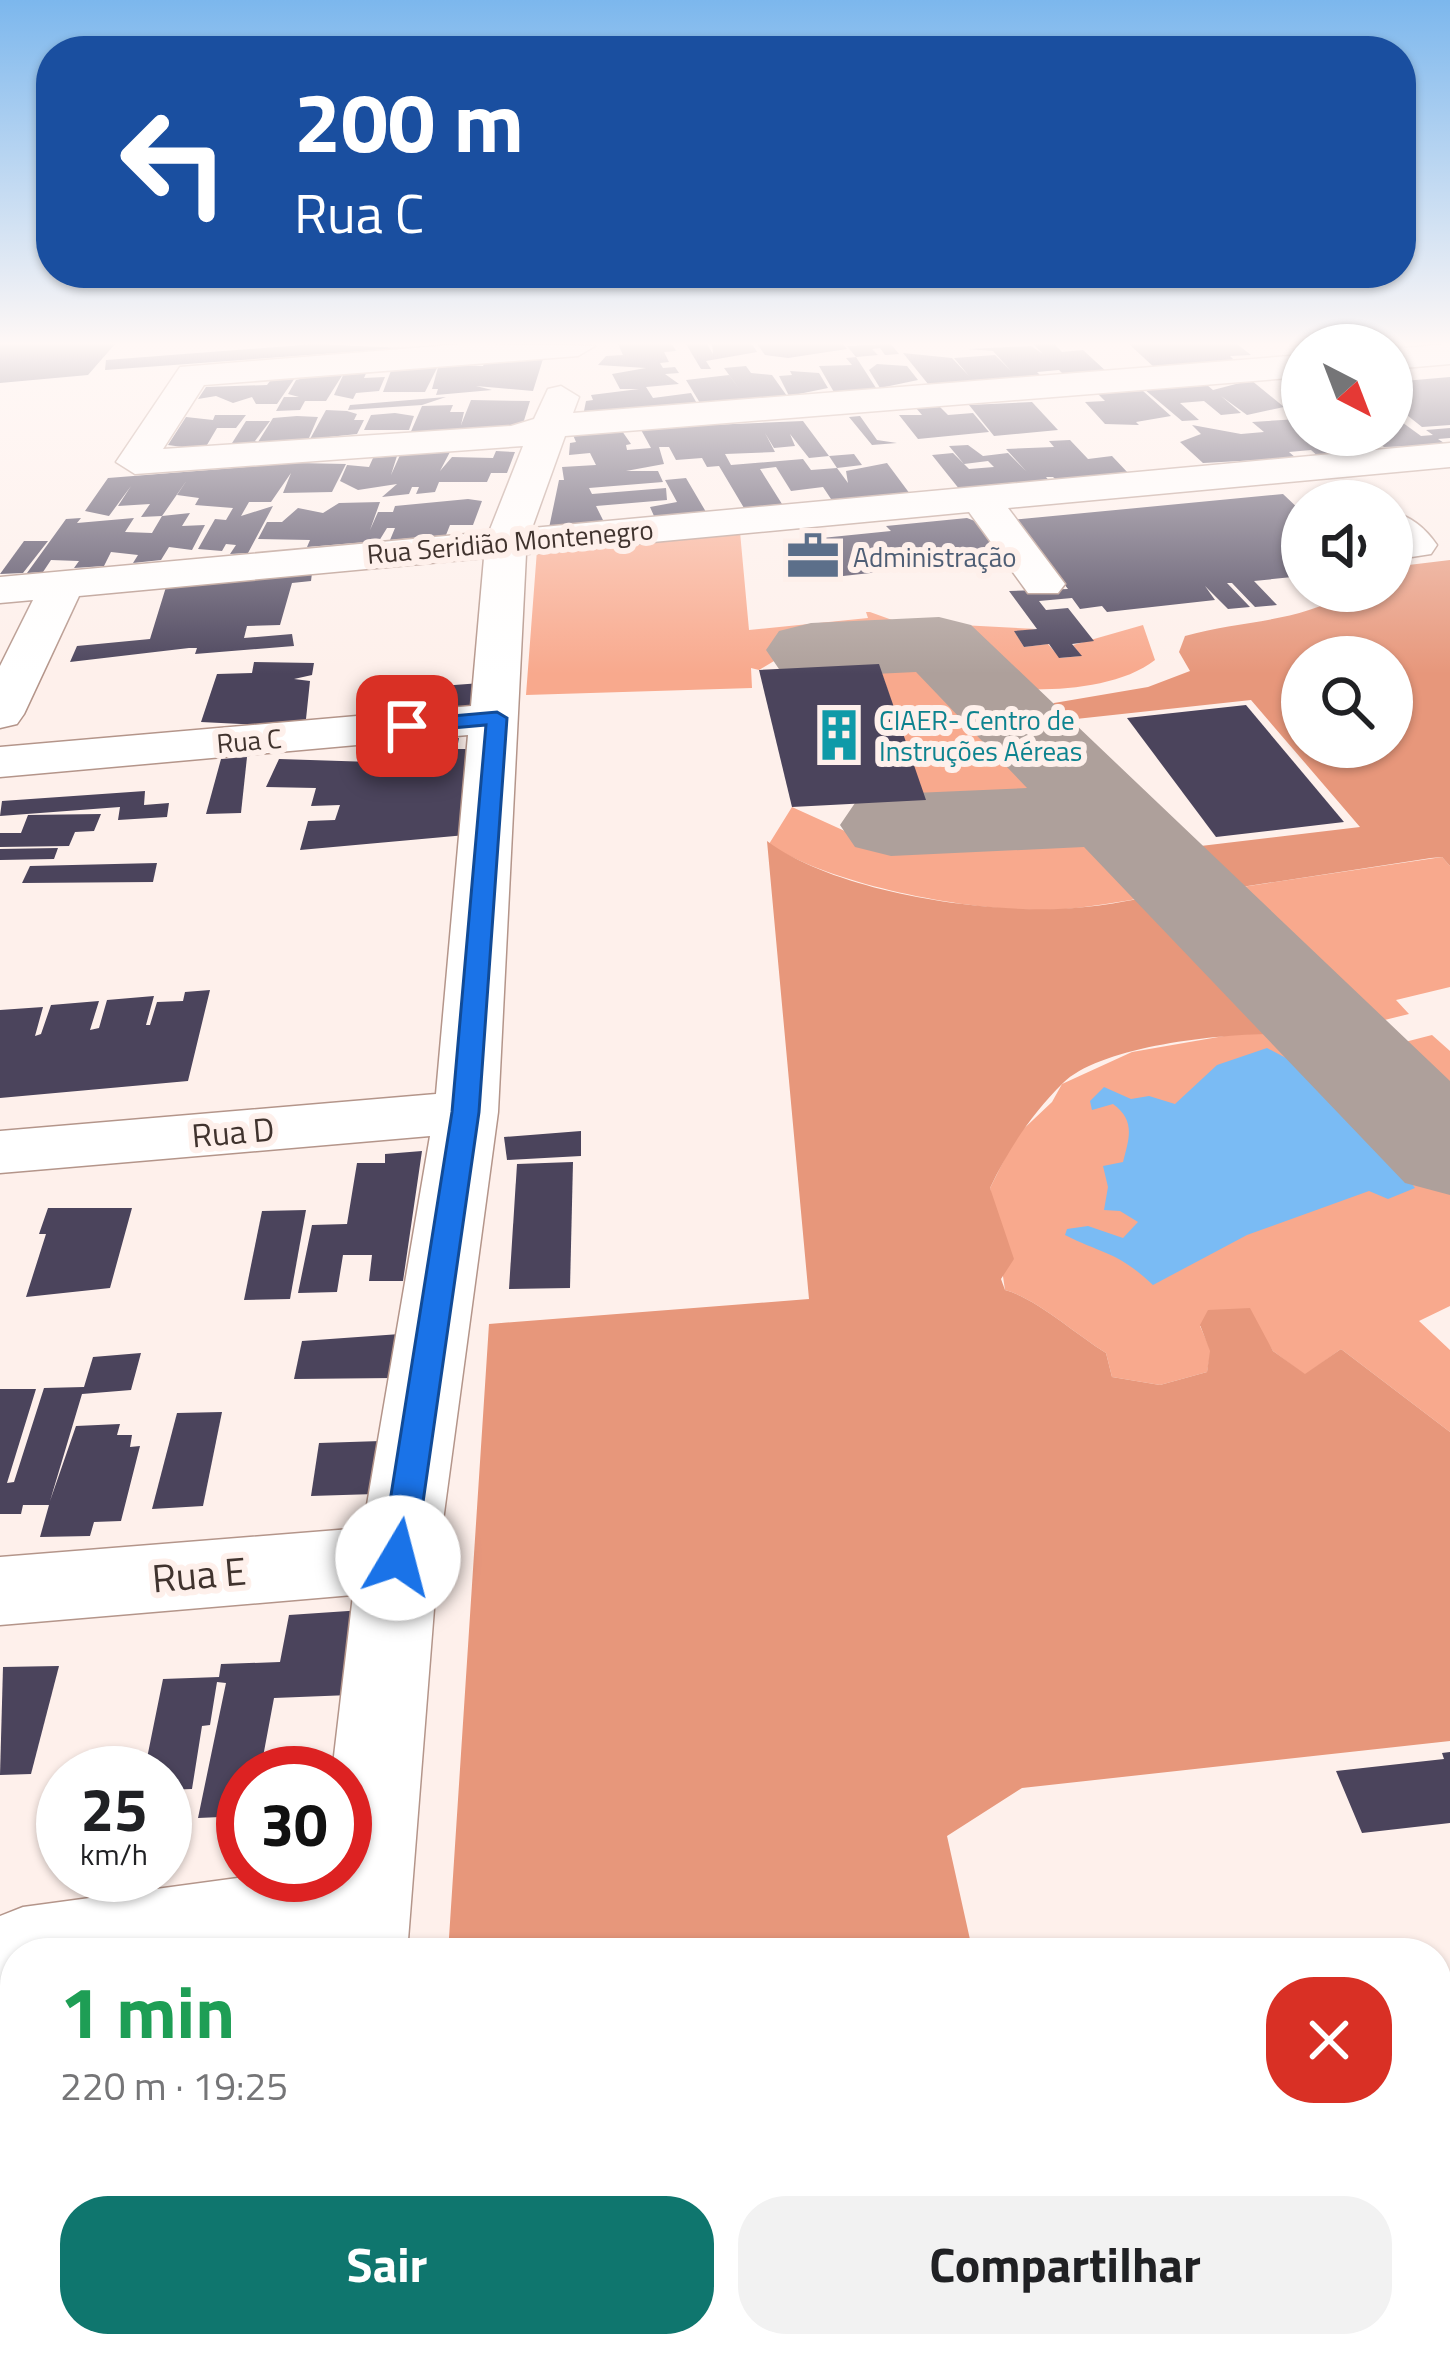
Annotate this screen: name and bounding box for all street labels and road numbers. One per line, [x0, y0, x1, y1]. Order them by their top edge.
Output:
street label: Rua Seridião Montenegro [365, 508, 655, 574]
street label: Rua C [215, 717, 283, 763]
street label: Rua D [190, 1103, 276, 1161]
street label: Rua E [149, 1541, 249, 1607]

